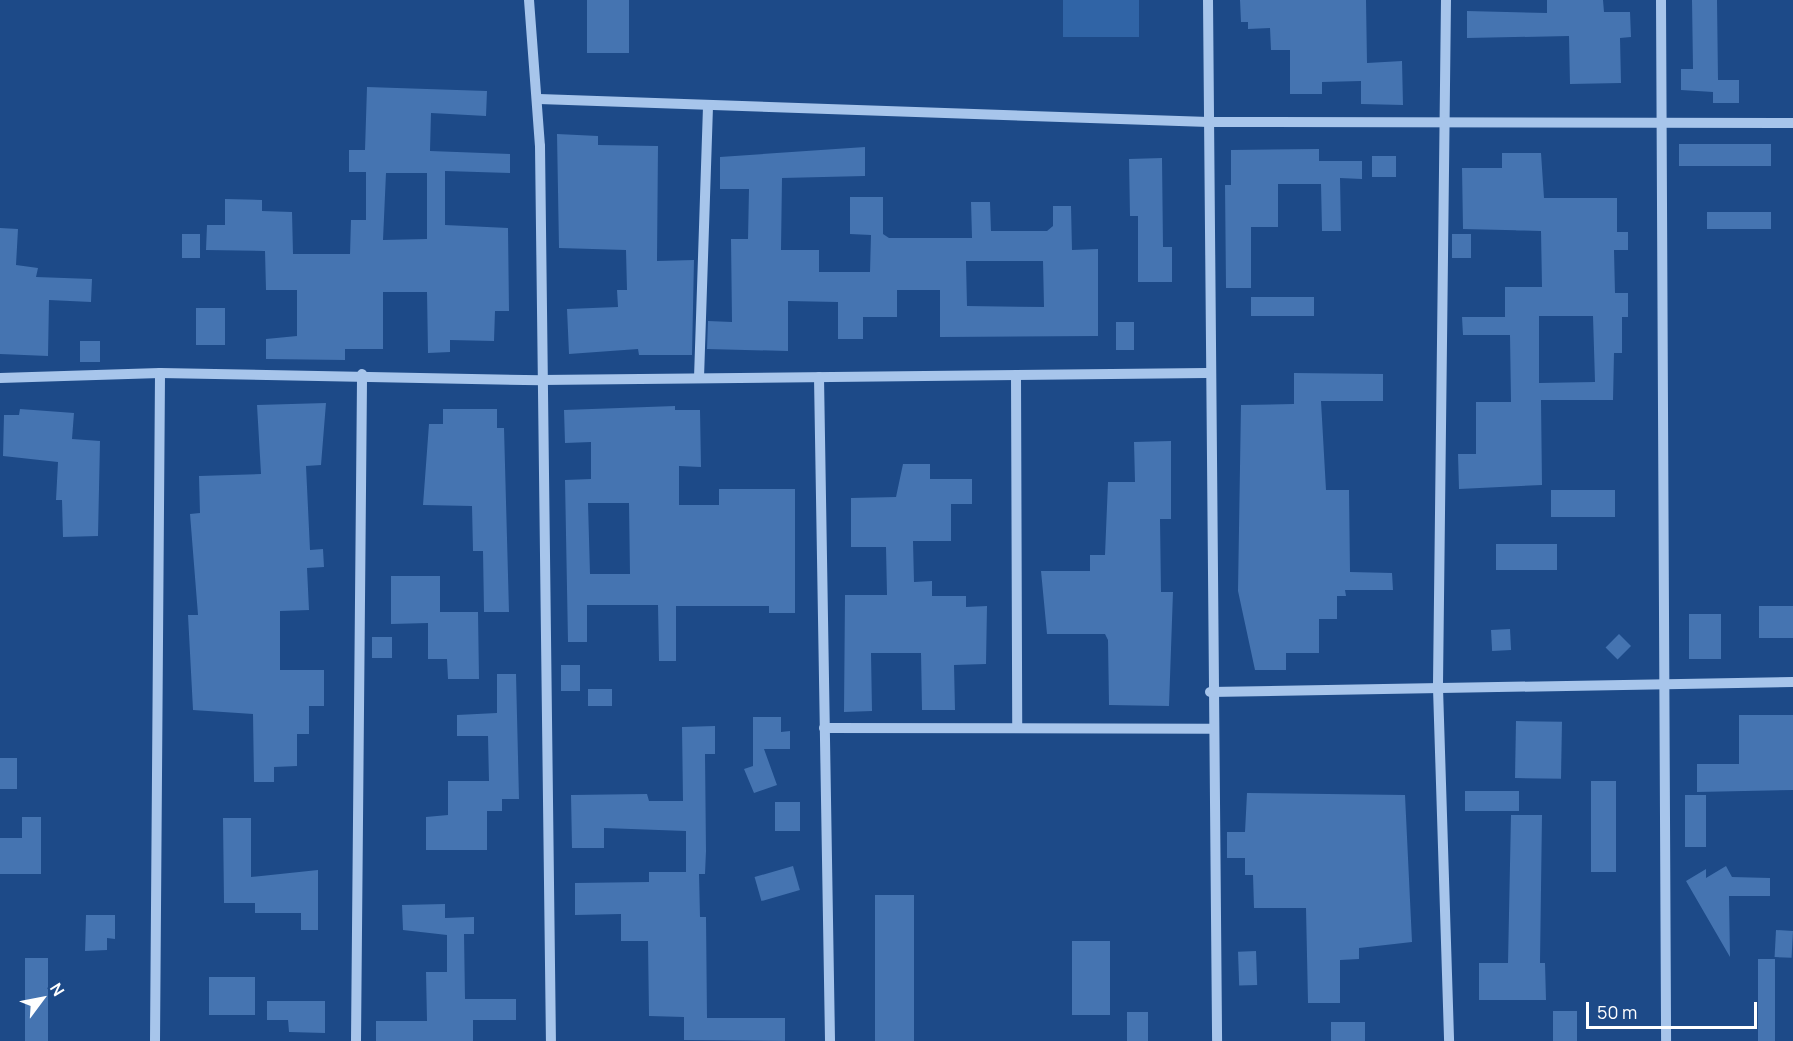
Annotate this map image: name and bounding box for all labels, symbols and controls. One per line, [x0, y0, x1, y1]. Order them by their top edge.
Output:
north arrow [12, 969, 72, 1029]
text: N [45, 979, 70, 1000]
scale bar [1589, 990, 1760, 1028]
text: 50 m [1597, 1000, 1637, 1024]

